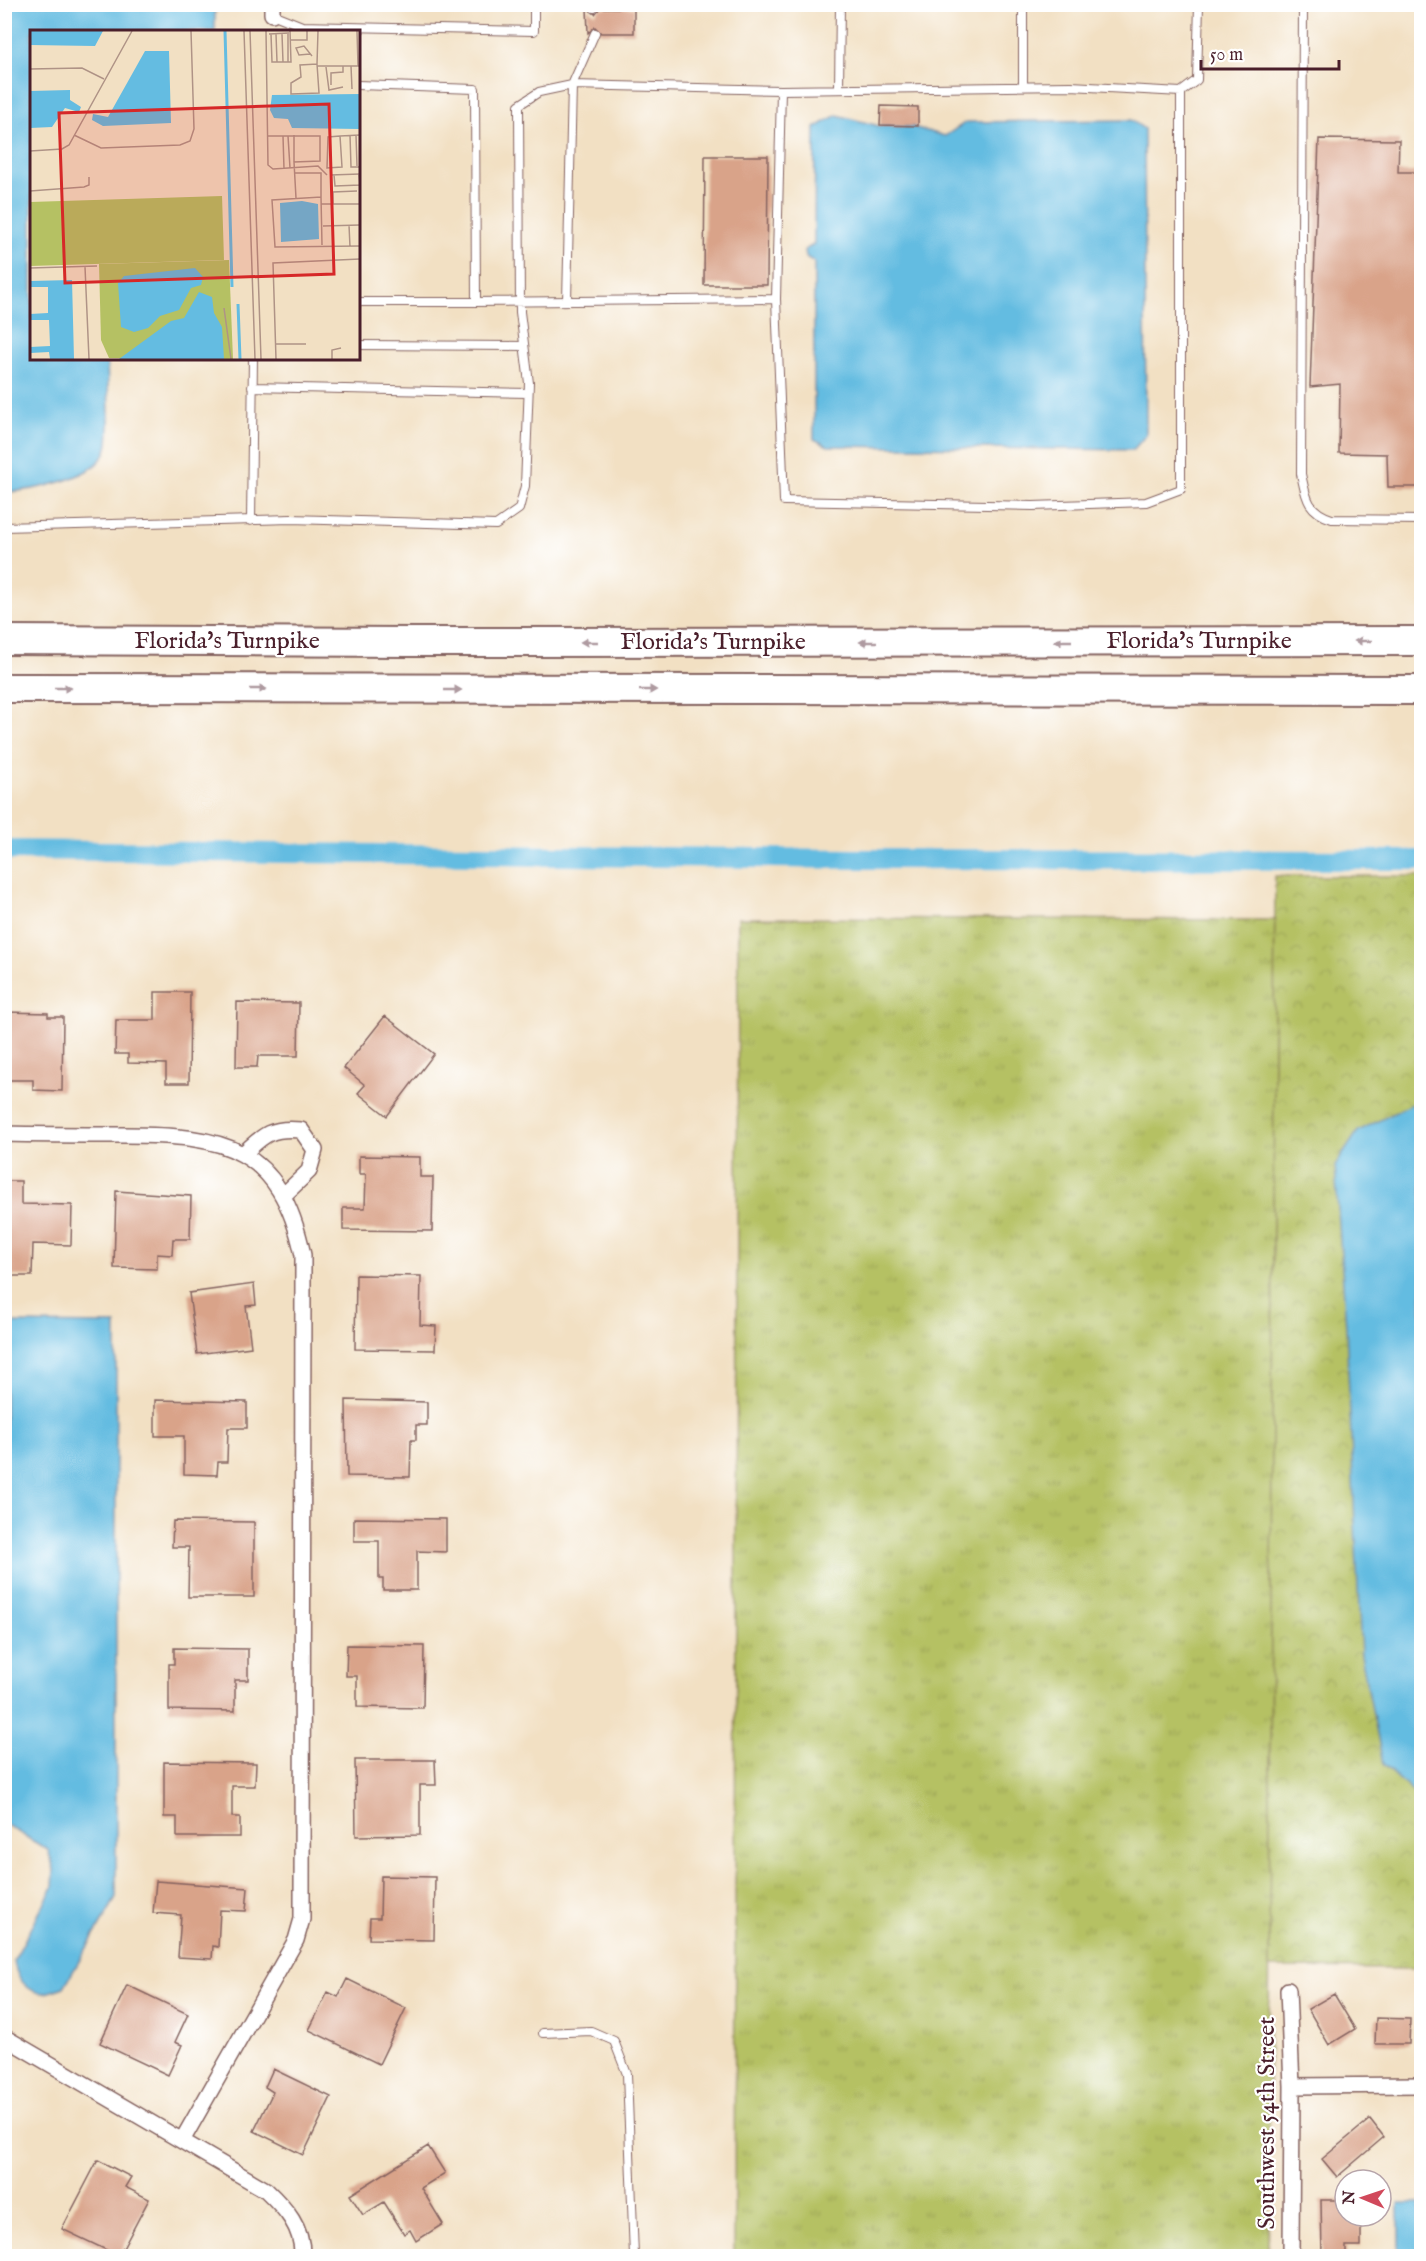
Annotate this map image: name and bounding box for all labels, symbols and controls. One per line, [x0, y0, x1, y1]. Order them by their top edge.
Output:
inset map [30, 30, 360, 360]
scale bar [1201, 33, 1339, 71]
text: 50 m [1210, 44, 1243, 67]
street label: Florida's Turnpike [134, 626, 320, 657]
street label: Florida's Turnpike [1106, 626, 1292, 657]
street label: Florida's Turnpike [620, 627, 806, 658]
one-way arrow [1054, 636, 1073, 646]
one-way arrow [1354, 636, 1373, 646]
one-way arrow [580, 637, 599, 647]
one-way arrow [859, 637, 878, 647]
one-way arrow [53, 683, 72, 693]
one-way arrow [248, 684, 267, 694]
one-way arrow [443, 685, 462, 695]
one-way arrow [638, 685, 657, 695]
street label: Southwest 54th Street [1252, 2016, 1283, 2230]
north arrow [1333, 2168, 1393, 2228]
text: N [1340, 2190, 1360, 2206]

